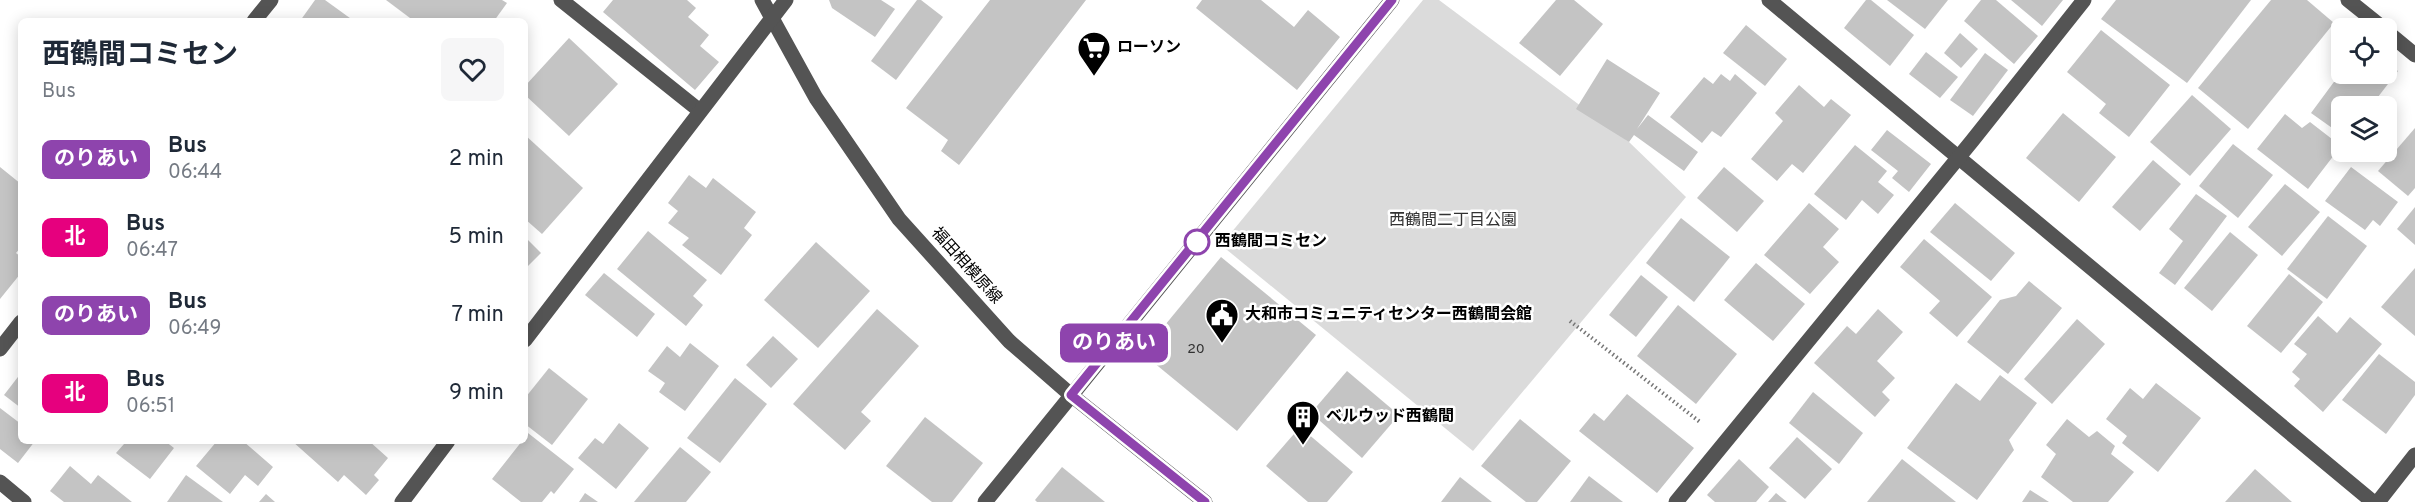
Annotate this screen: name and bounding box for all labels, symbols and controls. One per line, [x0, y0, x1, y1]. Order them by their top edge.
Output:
map controls [2331, 18, 2397, 162]
button: locate [2331, 18, 2397, 84]
supermarket icon: ローソン [1076, 30, 1112, 77]
text: 西鶴間コミセン [42, 38, 238, 74]
button: heart [441, 38, 504, 101]
place label: ローソン [1117, 38, 1181, 58]
text: Bus [42, 79, 76, 105]
button: layers [2331, 96, 2397, 162]
text: Bus [168, 133, 207, 160]
text: のりあい [54, 146, 138, 173]
text: 2 min [449, 146, 504, 173]
text: 06:44 [168, 160, 222, 186]
text: Bus [126, 211, 165, 238]
park label: 西鶴間二丁目公園 [1389, 211, 1517, 231]
text: 北 [65, 224, 86, 251]
text: 5 min [449, 224, 504, 251]
street label: 福田相模原線 [926, 224, 1006, 308]
marker: 西鶴間コミセン [1184, 229, 1210, 255]
place label: 西鶴間コミセン [1215, 232, 1327, 252]
text: 06:47 [126, 238, 178, 264]
text: Bus [168, 289, 207, 316]
public building icon: 大和市コミュニティセンター西鶴間会館 [1204, 297, 1240, 344]
text: のりあい [54, 302, 138, 329]
text: 7 min [452, 302, 504, 329]
place label: 大和市コミュニティセンター西鶴間会館 [1245, 305, 1532, 325]
text: 06:49 [168, 316, 221, 342]
line badge: のりあい [1072, 324, 1156, 362]
text: のりあい [1072, 330, 1156, 357]
house number: 20 [1187, 341, 1205, 358]
text: Bus [126, 367, 165, 394]
text: 北 [65, 380, 86, 407]
text: 9 min [449, 380, 504, 407]
text: 06:51 [126, 394, 175, 420]
building icon: ベルウッド西鶴間 [1285, 399, 1321, 446]
place label: ベルウッド西鶴間 [1326, 407, 1454, 427]

